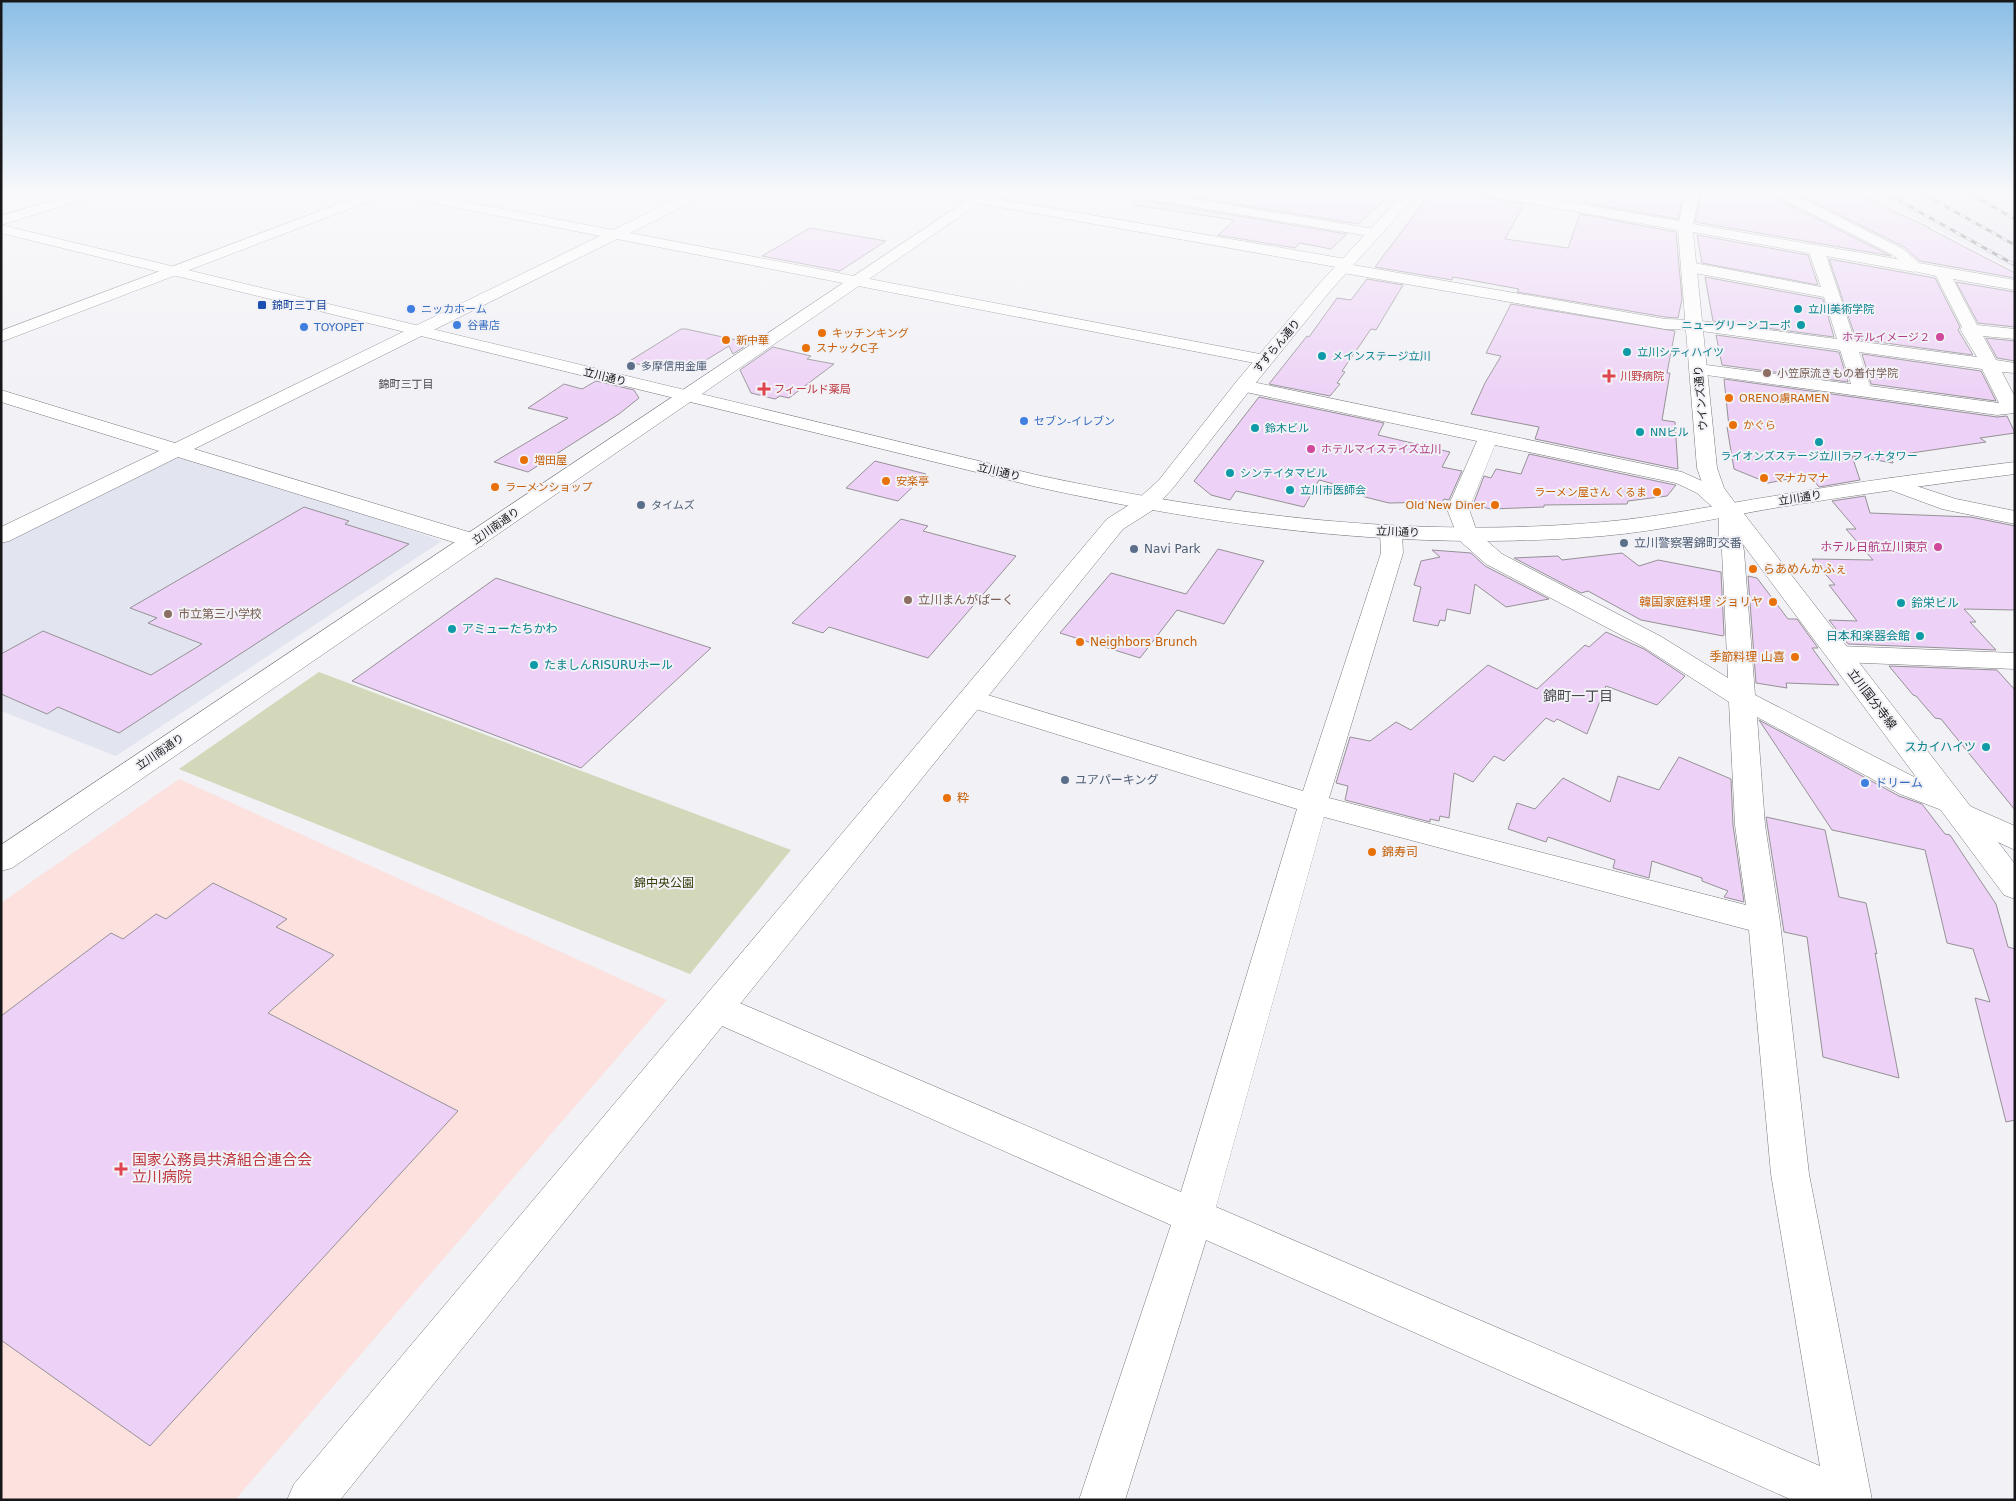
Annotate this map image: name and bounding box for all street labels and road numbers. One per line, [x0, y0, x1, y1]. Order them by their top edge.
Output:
street label: すずらん通り [1251, 317, 1303, 375]
street label: 立川通り [582, 365, 628, 389]
street label: ウインズ通り [1692, 365, 1710, 431]
street label: 立川通り [976, 461, 1022, 483]
street label: 立川通り [1777, 488, 1823, 508]
street label: 立川南通り [470, 505, 522, 547]
street label: 立川通り [1376, 525, 1420, 539]
street label: 立川国分寺線 [1845, 666, 1899, 732]
street label: 立川南通り [134, 731, 186, 773]

